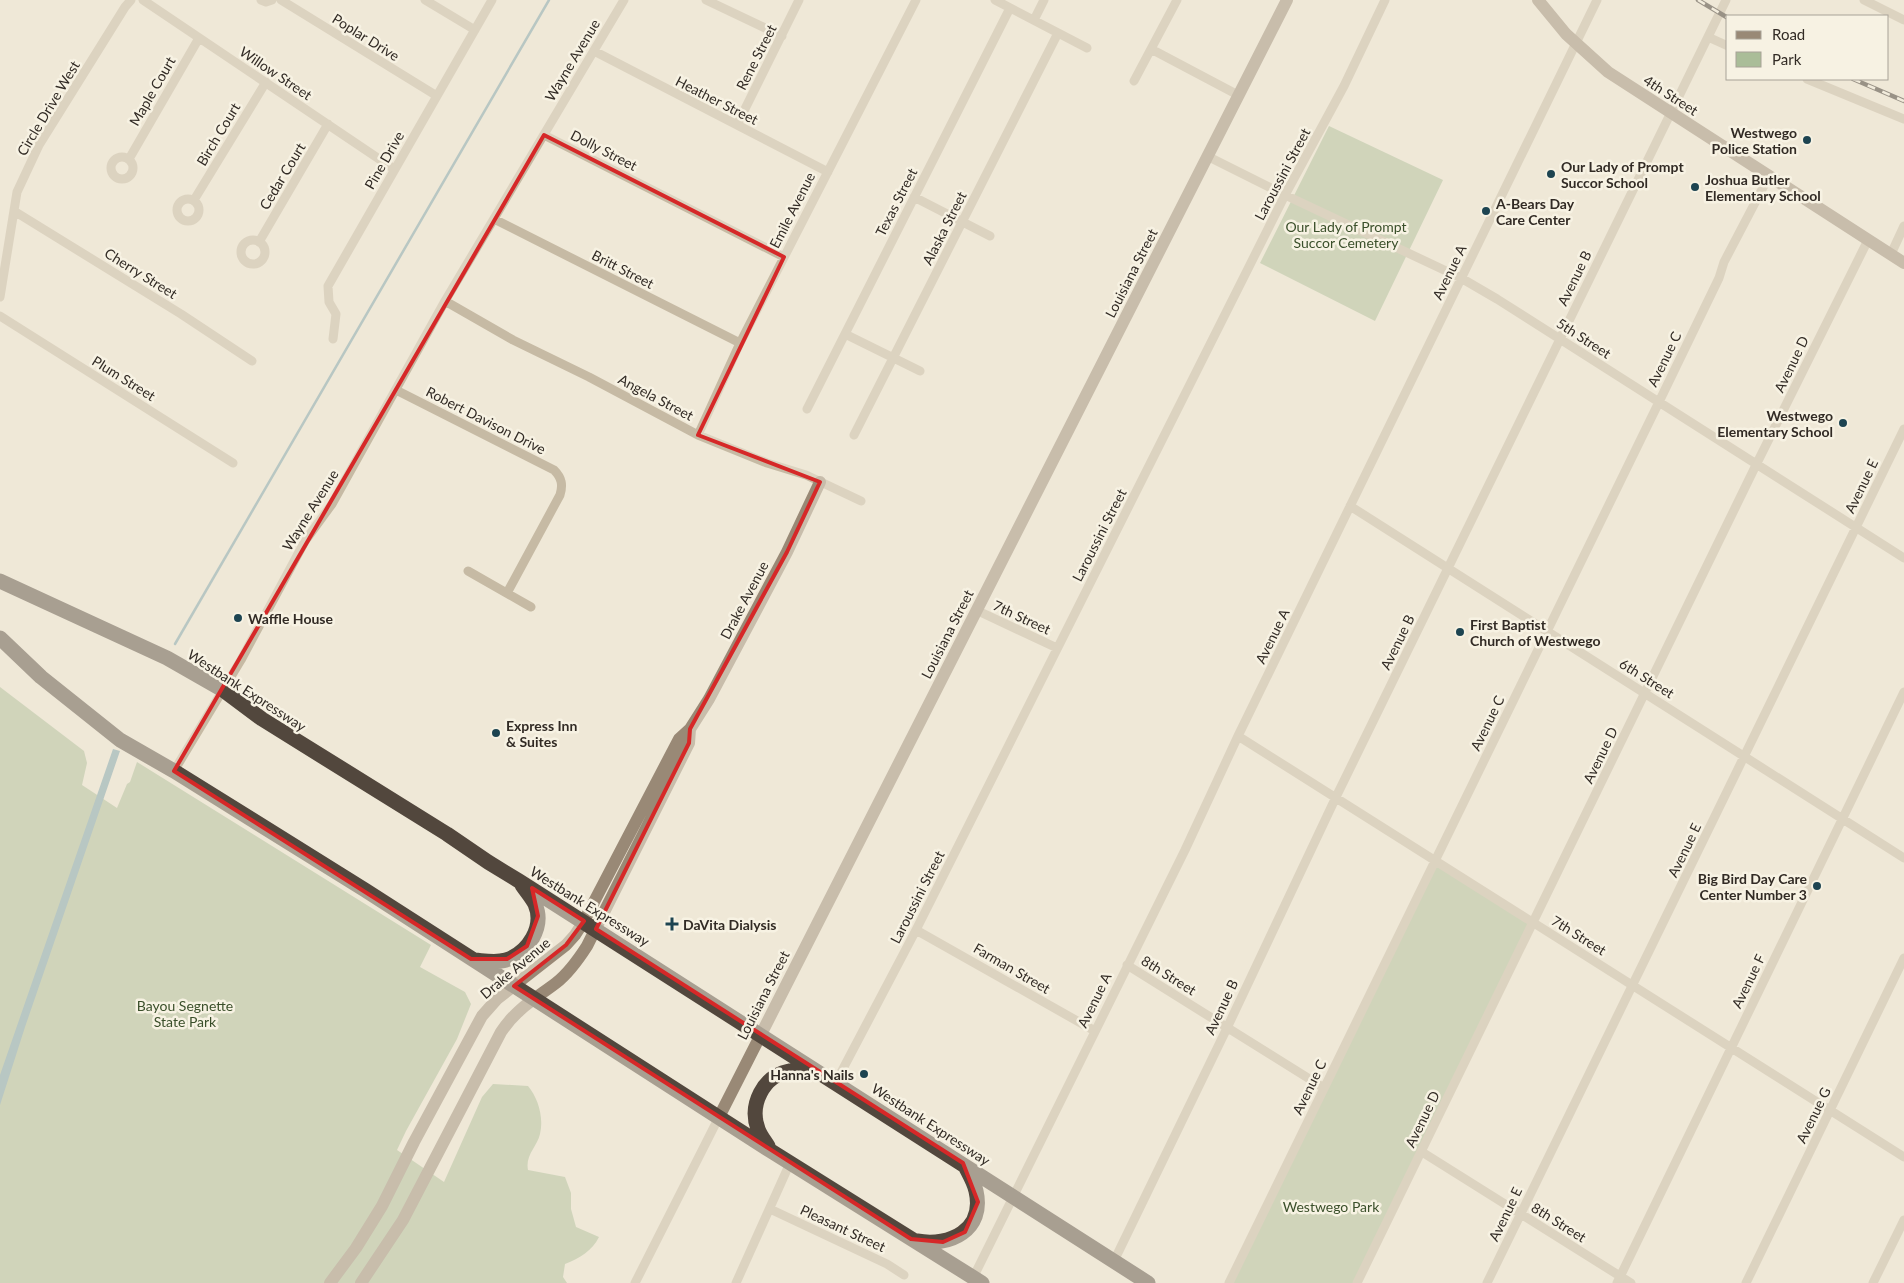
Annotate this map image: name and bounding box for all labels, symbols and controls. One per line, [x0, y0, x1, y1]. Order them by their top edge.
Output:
street label: Poplar Drive [329, 10, 403, 64]
legend [1726, 15, 1889, 80]
street label: Wayne Avenue [541, 16, 603, 104]
street label: Rene Street [732, 21, 780, 93]
text: Road [1772, 25, 1805, 43]
street label: Willow Street [237, 43, 315, 103]
text: Park [1772, 50, 1802, 68]
street label: Maple Court [125, 53, 179, 129]
street label: Circle Drive West [13, 58, 83, 158]
street label: 4th Street [1641, 71, 1701, 119]
street label: Heather Street [673, 72, 761, 128]
street label: Birch Court [193, 100, 243, 168]
place label: Westwego Police Station [1712, 124, 1797, 157]
street label: Laroussini Street [1251, 125, 1313, 223]
street label: Dolly Street [568, 126, 640, 174]
street label: Pine Drive [361, 128, 407, 192]
marker: Westwego Police Station [1801, 134, 1813, 146]
street label: Cedar Court [255, 140, 309, 212]
place label: Our Lady of Prompt Succor School [1561, 158, 1684, 191]
street label: Texas Street [872, 165, 920, 239]
marker: Our Lady of Prompt Succor School [1545, 168, 1557, 180]
street label: Emile Avenue [766, 169, 818, 251]
place label: Joshua Butler Elementary School [1705, 171, 1821, 204]
marker: Joshua Butler Elementary School [1689, 181, 1701, 193]
street label: Alaska Street [918, 188, 970, 268]
place label: A-Bears Day Care Center [1495, 195, 1575, 228]
marker: A-Bears Day Care Center [1480, 205, 1492, 217]
park label: Our Lady of Prompt Succor Cemetery [1285, 218, 1407, 251]
street label: Louisiana Street [1101, 226, 1161, 320]
street label: Avenue A [1428, 241, 1470, 302]
street label: Cherry Street [102, 244, 180, 302]
street label: Britt Street [589, 246, 657, 292]
street label: Avenue B [1553, 248, 1595, 308]
street label: 5th Street [1554, 314, 1614, 362]
street label: Avenue C [1643, 328, 1685, 389]
street label: Avenue D [1770, 333, 1812, 395]
street label: Plum Street [89, 352, 159, 404]
street label: Angela Street [616, 370, 696, 424]
street label: Robert Davison Drive [423, 383, 549, 457]
place label: Westwego Elementary School [1717, 407, 1833, 440]
marker: Westwego Elementary School [1837, 417, 1849, 429]
street label: Avenue E [1841, 456, 1881, 516]
street label: Wayne Avenue [278, 466, 342, 554]
street label: Laroussini Street [1068, 486, 1130, 584]
street label: Drake Avenue [716, 558, 772, 642]
street label: Louisiana Street [917, 587, 977, 681]
street label: 7th Street [991, 596, 1053, 638]
street label: Avenue A [1251, 605, 1293, 666]
place label: Waffle House [248, 610, 333, 627]
marker: Waffle House [232, 612, 244, 624]
street label: Avenue B [1376, 612, 1418, 672]
place label: First Baptist Church of Westwego [1470, 616, 1601, 649]
marker: First Baptist Church of Westwego [1454, 626, 1466, 638]
street label: Westbank Expressway [185, 645, 310, 735]
street label: 6th Street [1616, 655, 1678, 701]
street label: Avenue C [1466, 692, 1508, 753]
place label: Express Inn & Suites [506, 717, 577, 750]
street label: Avenue D [1579, 724, 1621, 786]
marker: Express Inn & Suites [490, 727, 502, 739]
street label: Avenue E [1664, 820, 1704, 880]
street label: Laroussini Street [886, 848, 948, 946]
street label: Westbank Expressway [527, 862, 654, 950]
place label: Big Bird Day Care Center Number 3 [1698, 870, 1808, 903]
marker: Big Bird Day Care Center Number 3 [1811, 880, 1823, 892]
street label: 7th Street [1548, 912, 1610, 958]
place label: DaVita Dialysis [683, 916, 776, 933]
marker: DaVita Dialysis [665, 917, 679, 931]
street label: Drake Avenue [477, 934, 553, 1002]
street label: Farman Street [971, 939, 1053, 997]
street label: Louisiana Street [733, 948, 793, 1042]
street label: Avenue F [1728, 951, 1768, 1011]
street label: 8th Street [1138, 952, 1200, 998]
street label: Avenue A [1073, 969, 1115, 1030]
street label: Avenue B [1201, 977, 1241, 1037]
park label: Bayou Segnette State Park [137, 997, 233, 1030]
street label: Avenue C [1288, 1056, 1330, 1117]
place label: Hanna's Nails [770, 1066, 854, 1083]
marker: Hanna's Nails [858, 1068, 870, 1080]
street label: Westbank Expressway [869, 1079, 994, 1169]
street label: Avenue G [1792, 1084, 1834, 1146]
street label: Avenue D [1401, 1088, 1443, 1150]
street label: Avenue E [1485, 1184, 1525, 1244]
park label: Westwego Park [1283, 1198, 1380, 1215]
street label: 8th Street [1528, 1199, 1590, 1245]
street label: Pleasant Street [798, 1201, 888, 1255]

